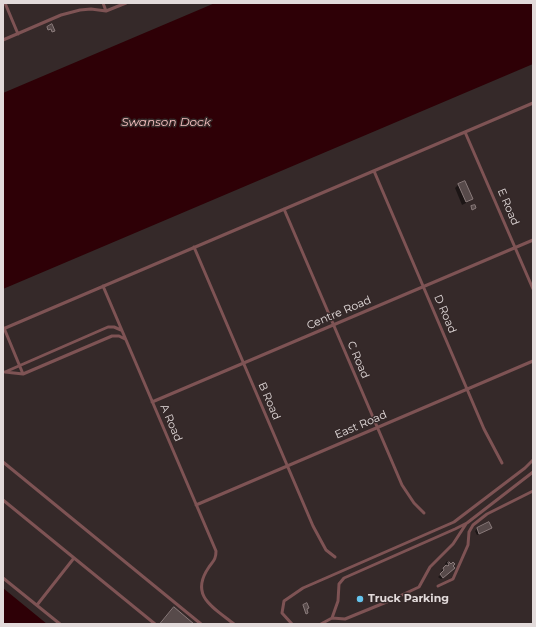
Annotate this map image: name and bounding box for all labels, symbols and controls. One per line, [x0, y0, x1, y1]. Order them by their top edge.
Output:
water label: Swanson Dock [121, 115, 211, 129]
street label: E Road [494, 186, 522, 228]
street label: D Road [431, 293, 459, 335]
street label: Centre Road [305, 294, 373, 332]
street label: C Road [344, 339, 372, 381]
street label: B Road [255, 380, 283, 422]
street label: A Road [157, 402, 185, 444]
street label: East Road [333, 408, 389, 442]
place label: Truck Parking [368, 592, 449, 606]
marker: Truck Parking [355, 594, 365, 604]

